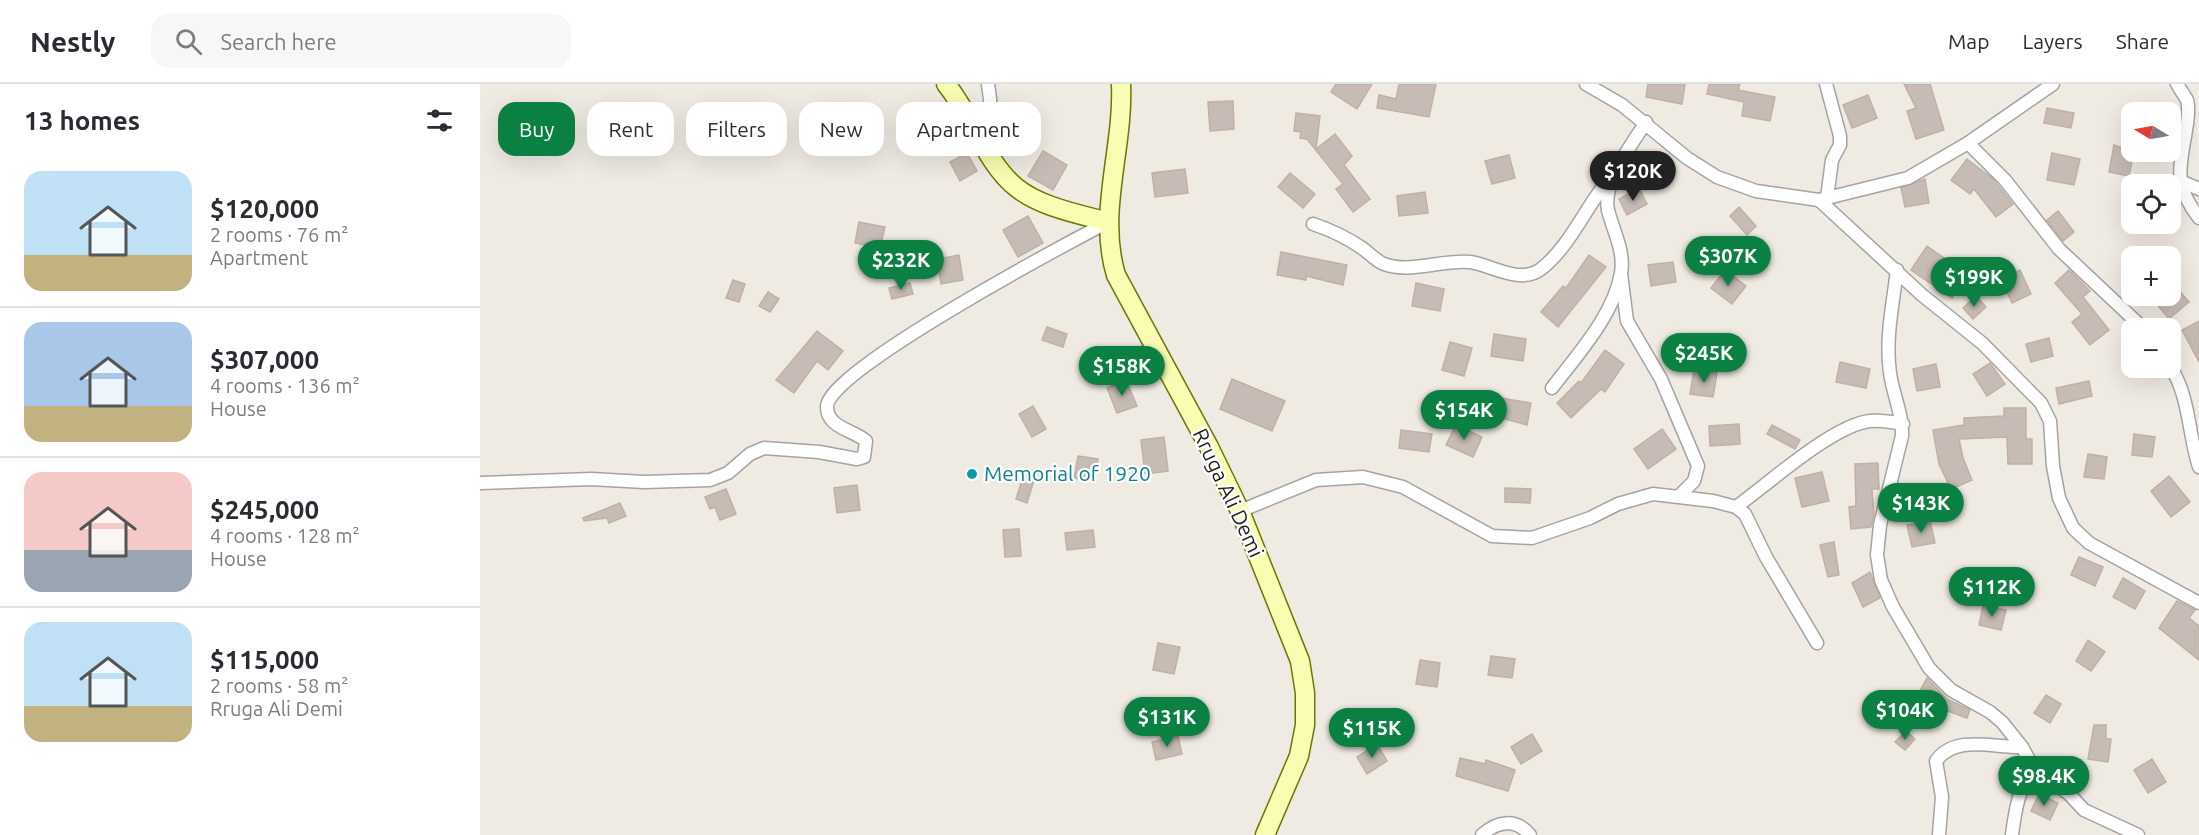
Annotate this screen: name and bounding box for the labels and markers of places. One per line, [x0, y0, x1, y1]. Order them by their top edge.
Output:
pin: $120K [1591, 151, 1675, 202]
pin: $307K [1686, 236, 1770, 287]
pin: $232K [859, 240, 943, 291]
pin: $199K [1932, 257, 2016, 308]
pin: $245K [1662, 333, 1746, 384]
pin: $158K [1080, 346, 1164, 397]
pin: $154K [1422, 390, 1506, 441]
place label: Memorial of 1920 [984, 461, 1151, 485]
marker: Memorial of 1920 [965, 467, 979, 481]
pin: $143K [1879, 483, 1963, 534]
pin: $112K [1950, 567, 2034, 618]
pin: $104K [1863, 690, 1947, 741]
pin: $131K [1125, 697, 1209, 748]
pin: $115K [1330, 708, 1414, 759]
pin: $98.4K [1995, 756, 2093, 807]

